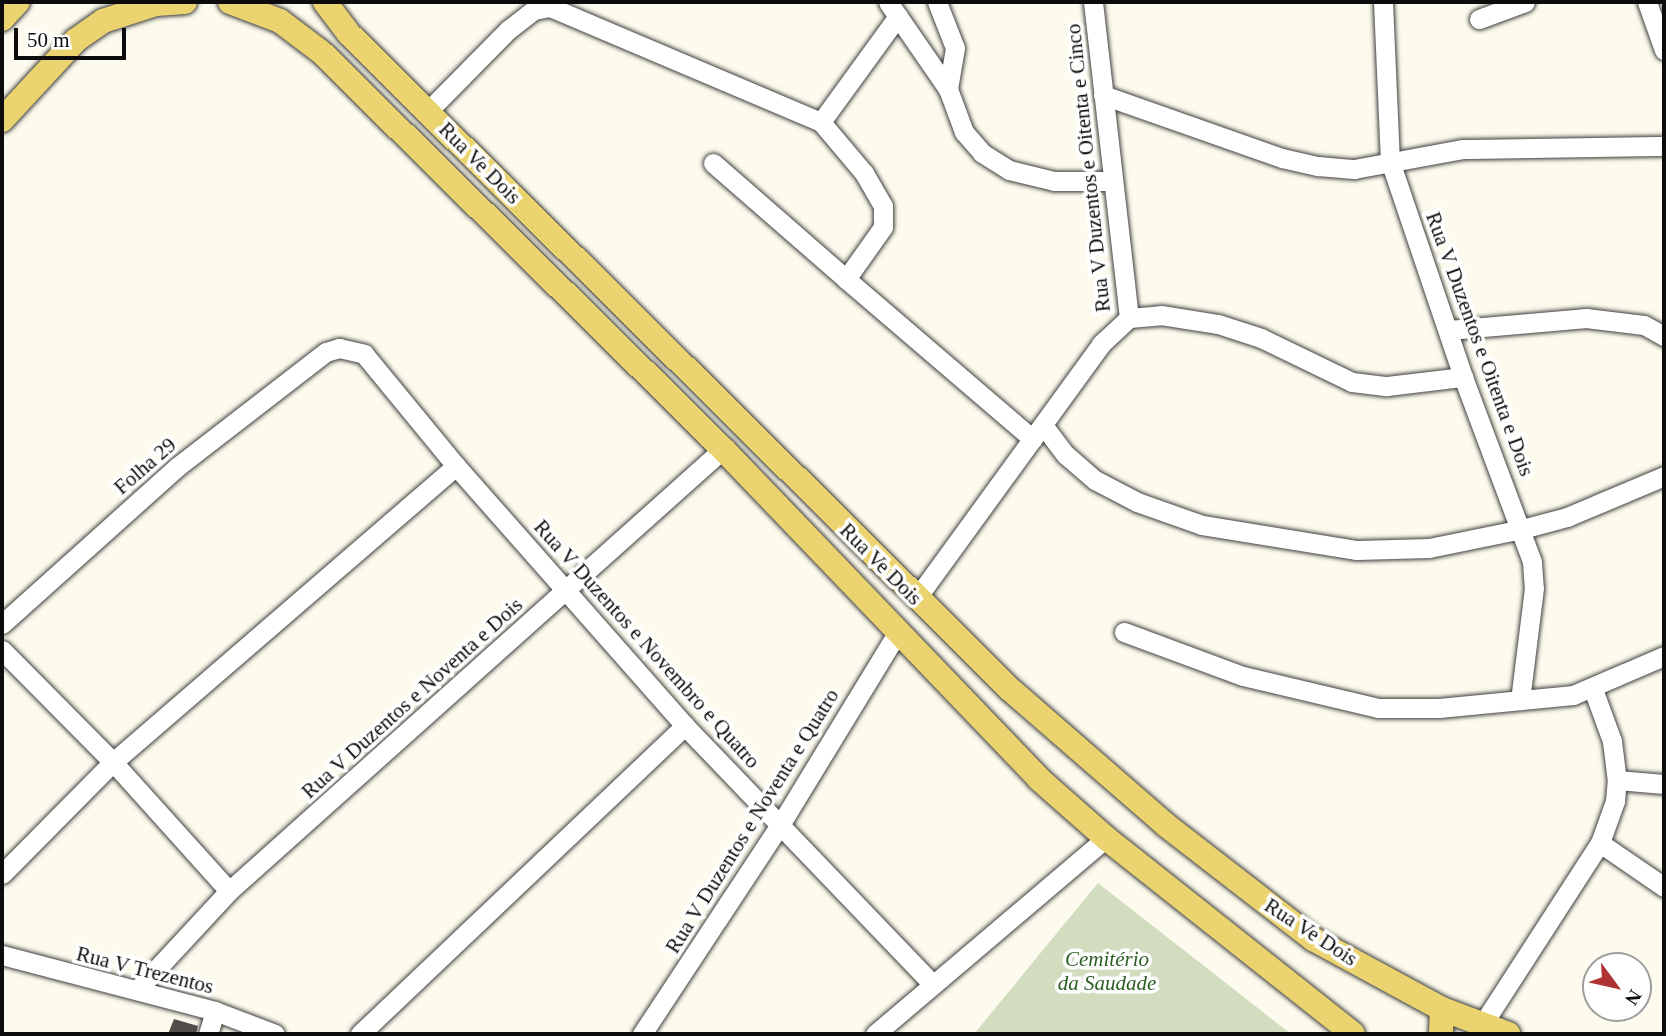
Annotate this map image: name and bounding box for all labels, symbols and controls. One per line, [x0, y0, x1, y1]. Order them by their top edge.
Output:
scale bar [18, 14, 130, 58]
street label: Rua V Duzentos e Oitenta e Cinco [1060, 22, 1116, 314]
text: 50 m [27, 28, 70, 52]
street label: Rua Ve Dois [434, 117, 526, 209]
street label: Rua V Duzentos e Oitenta e Dois [1420, 208, 1540, 480]
street label: Folha 29 [109, 432, 181, 500]
street label: Rua V Duzentos e Novembro e Quatro [528, 514, 766, 774]
street label: Rua Ve Dois [835, 518, 927, 610]
street label: Rua V Duzentos e Noventa e Dois [296, 592, 528, 804]
street label: Rua V Duzentos e Noventa e Quatro [660, 684, 844, 958]
street label: Rua Ve Dois [1260, 893, 1362, 971]
street label: Rua V Trezentos [73, 941, 217, 999]
park label: Cemitério da Saudade [1058, 946, 1156, 996]
north arrow [1582, 952, 1652, 1022]
text: N [1621, 986, 1646, 1009]

